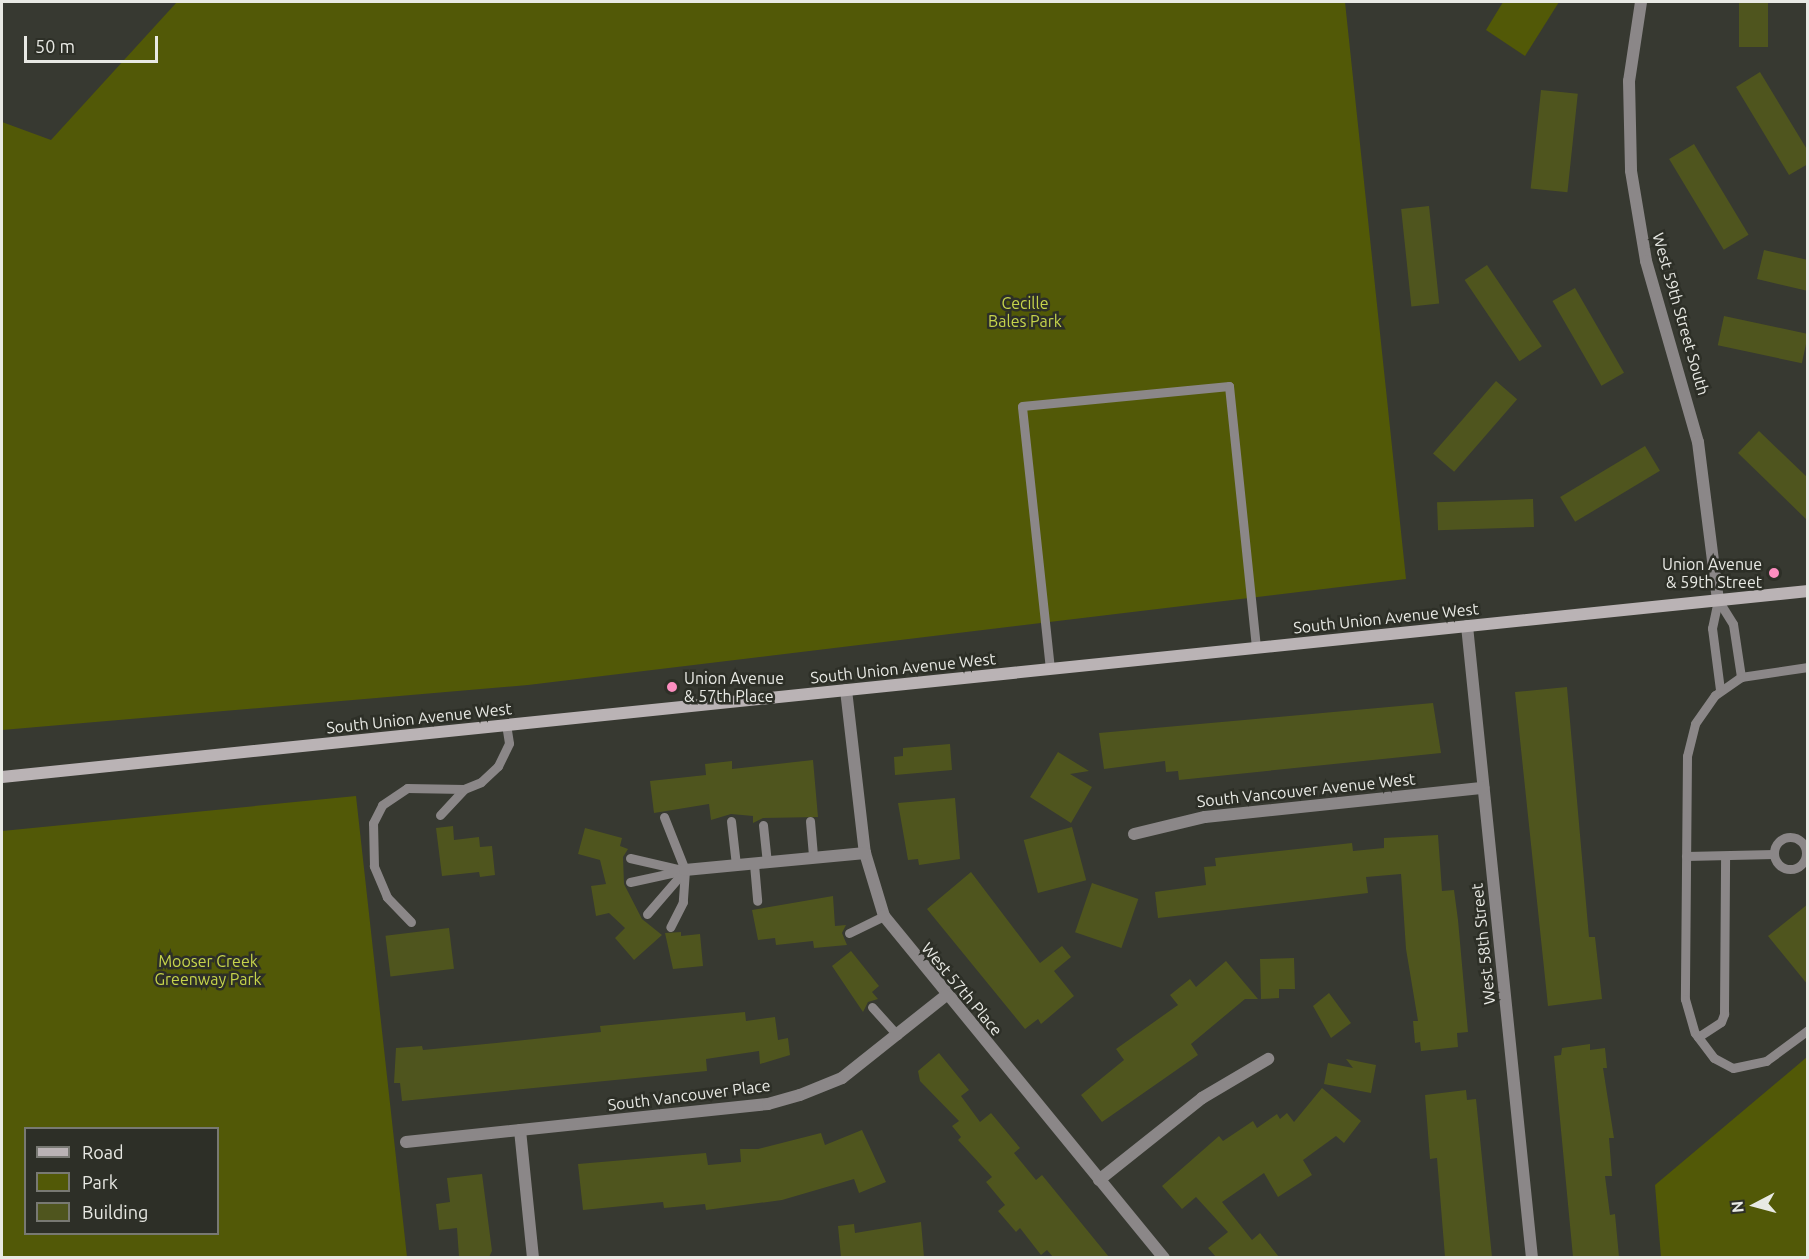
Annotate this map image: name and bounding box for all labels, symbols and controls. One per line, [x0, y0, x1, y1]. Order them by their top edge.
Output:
scale bar [27, 24, 160, 62]
text: 50 m [35, 36, 75, 56]
street label: West 59th Street South [1649, 231, 1713, 397]
park label: Cecille Bales Park [988, 293, 1062, 331]
place label: Union Avenue & 59th Street [1662, 554, 1762, 592]
marker: Union Avenue & 59th Street [1767, 566, 1781, 580]
street label: South Union Avenue West [1292, 599, 1480, 637]
street label: South Union Avenue West [809, 649, 997, 687]
place label: Union Avenue & 57th Place [684, 668, 784, 706]
marker: Union Avenue & 57th Place [665, 680, 679, 694]
street label: South Union Avenue West [325, 699, 513, 737]
street label: South Vancouver Avenue West [1196, 769, 1416, 811]
street label: West 58th Street [1467, 882, 1499, 1006]
street label: West 57th Place [917, 939, 1007, 1039]
park label: Mooser Creek Greenway Park [154, 951, 262, 989]
street label: South Vancouver Place [607, 1075, 771, 1115]
legend [24, 1127, 219, 1235]
text: Road [82, 1142, 124, 1162]
text: Park [82, 1172, 118, 1192]
north arrow [1725, 1175, 1785, 1235]
text: N [1728, 1200, 1747, 1214]
text: Building [82, 1202, 148, 1222]

